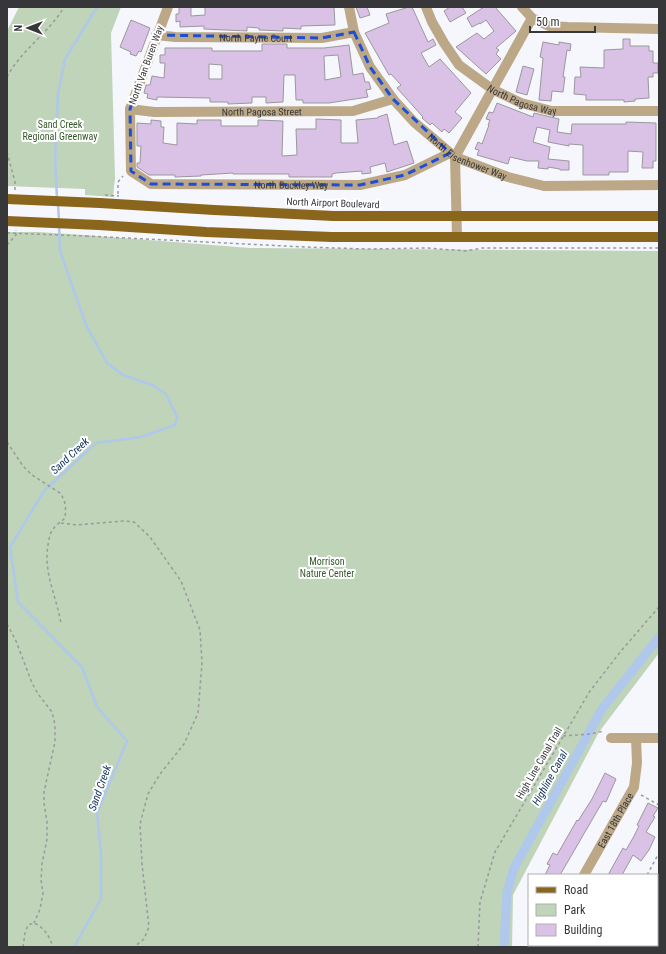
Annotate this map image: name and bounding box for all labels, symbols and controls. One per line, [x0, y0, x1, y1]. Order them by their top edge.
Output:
north arrow [8, 8, 48, 48]
scale bar [530, 8, 595, 34]
text: 50 m [536, 15, 560, 29]
text: N [12, 24, 25, 31]
street label: North Van Buren Way [127, 24, 165, 106]
street label: North Payne Court [220, 32, 292, 43]
street label: North Pagosa Way [485, 82, 556, 117]
street label: North Pagosa Street [222, 106, 302, 117]
park label: Sand Creek Regional Greenway [23, 119, 97, 142]
street label: North Eisenhower Way [426, 131, 508, 182]
street label: North Buckley Way [254, 179, 328, 190]
street label: North Airport Boulevard [286, 196, 380, 210]
water label: Sand Creek [48, 435, 92, 477]
park label: Morrison Nature Center [300, 556, 354, 579]
street label: High Line Canal Trail [514, 725, 564, 801]
water label: Highline Canal [530, 748, 571, 808]
water label: Sand Creek [86, 763, 114, 813]
street label: East 18th Place [595, 790, 635, 850]
legend [528, 874, 658, 946]
text: Road [564, 883, 588, 897]
text: Park [564, 903, 586, 917]
text: Building [564, 923, 602, 937]

